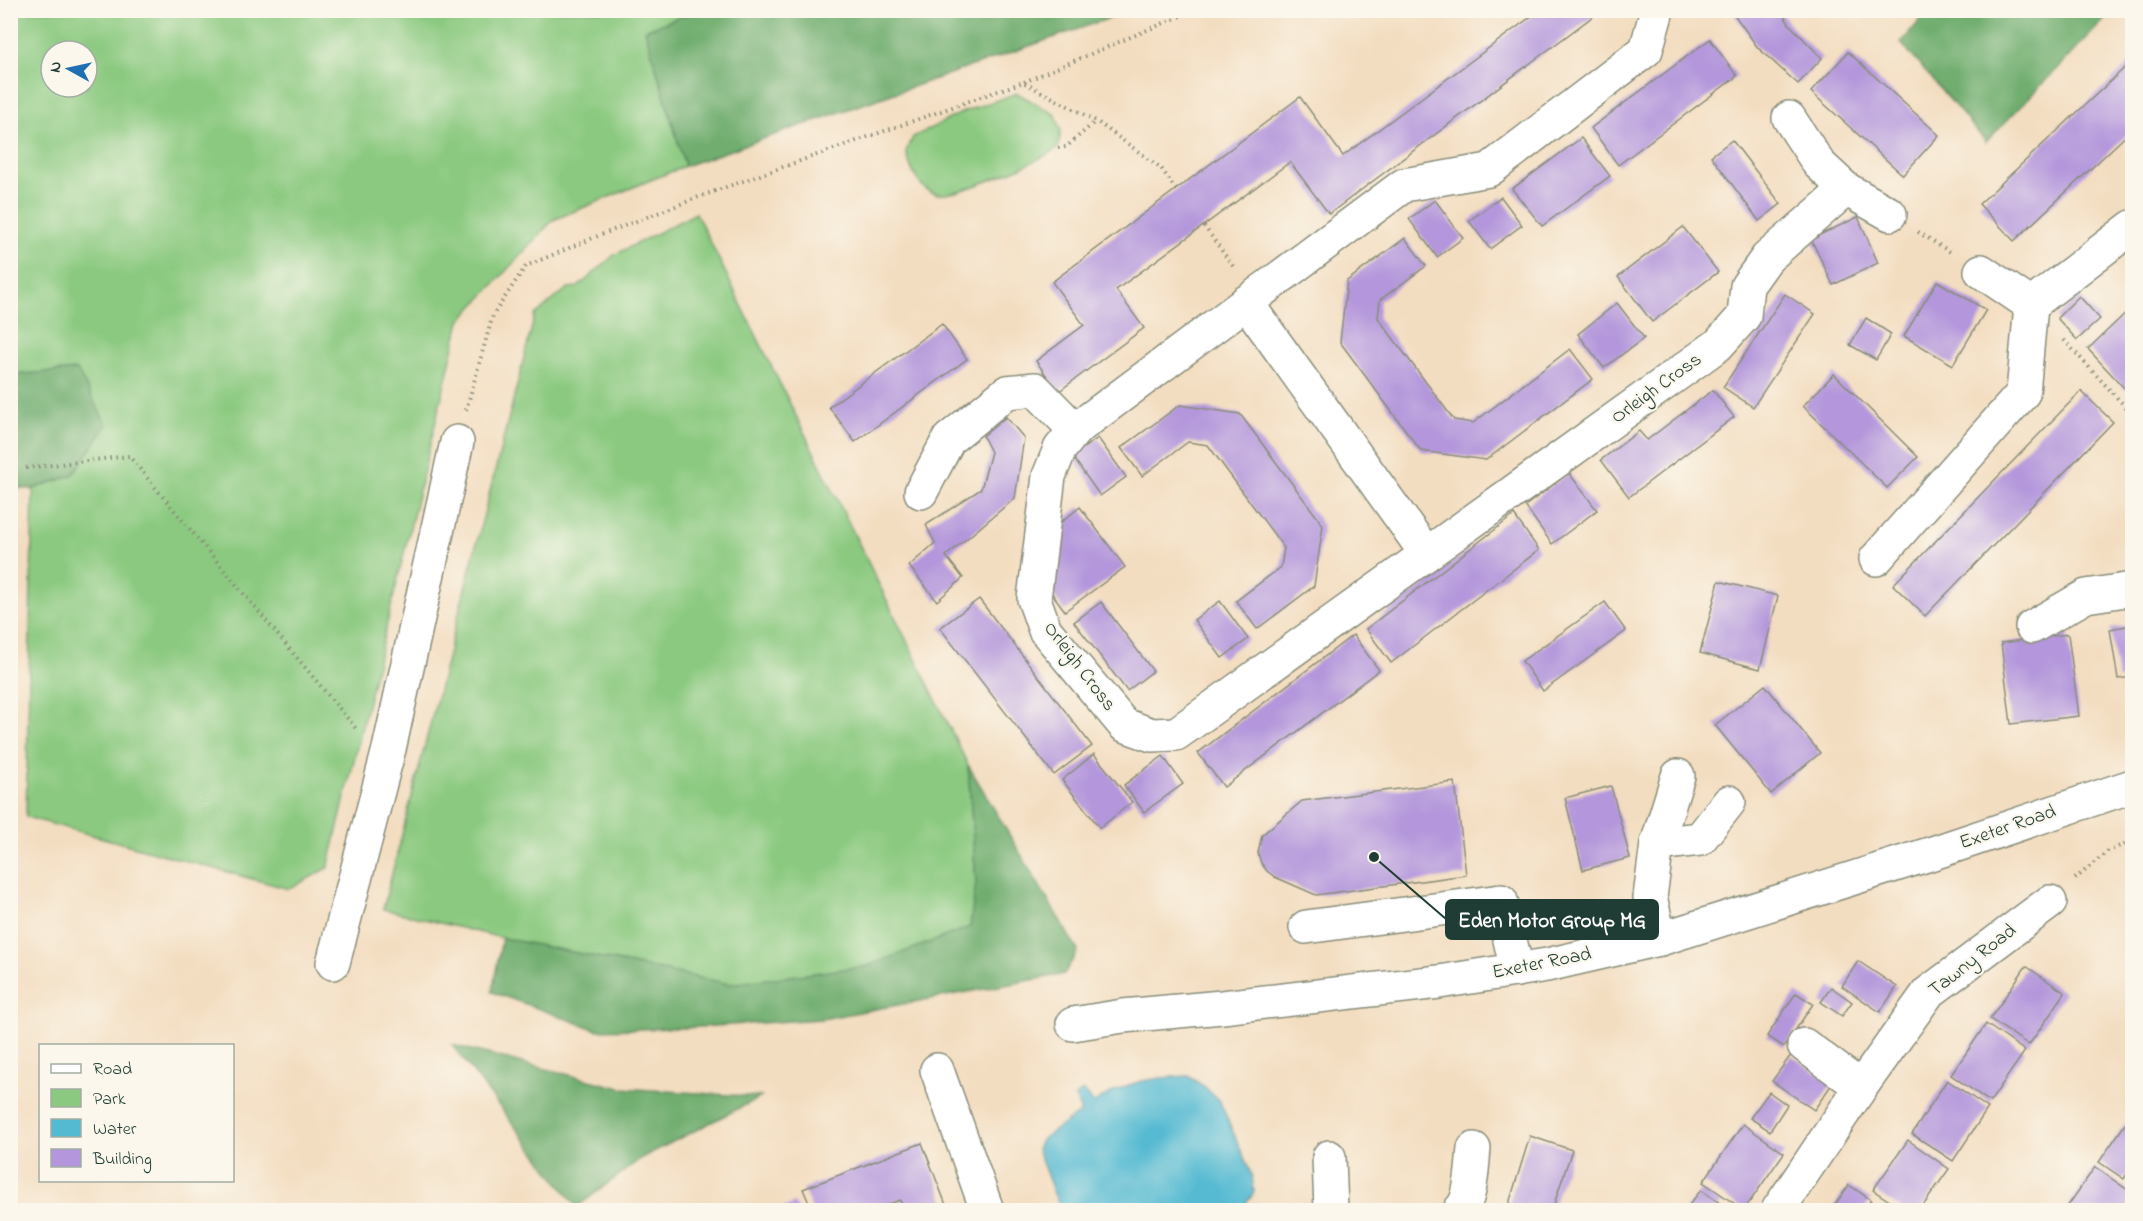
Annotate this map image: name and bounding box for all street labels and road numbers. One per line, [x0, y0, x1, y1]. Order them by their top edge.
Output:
street label: Orleigh Cross [1606, 346, 1709, 433]
street label: Orleigh Cross [1035, 616, 1122, 719]
street label: Exeter Road [1956, 798, 2060, 858]
street label: Tawny Road [1923, 917, 2023, 1005]
street label: Exeter Road [1490, 940, 1594, 988]

